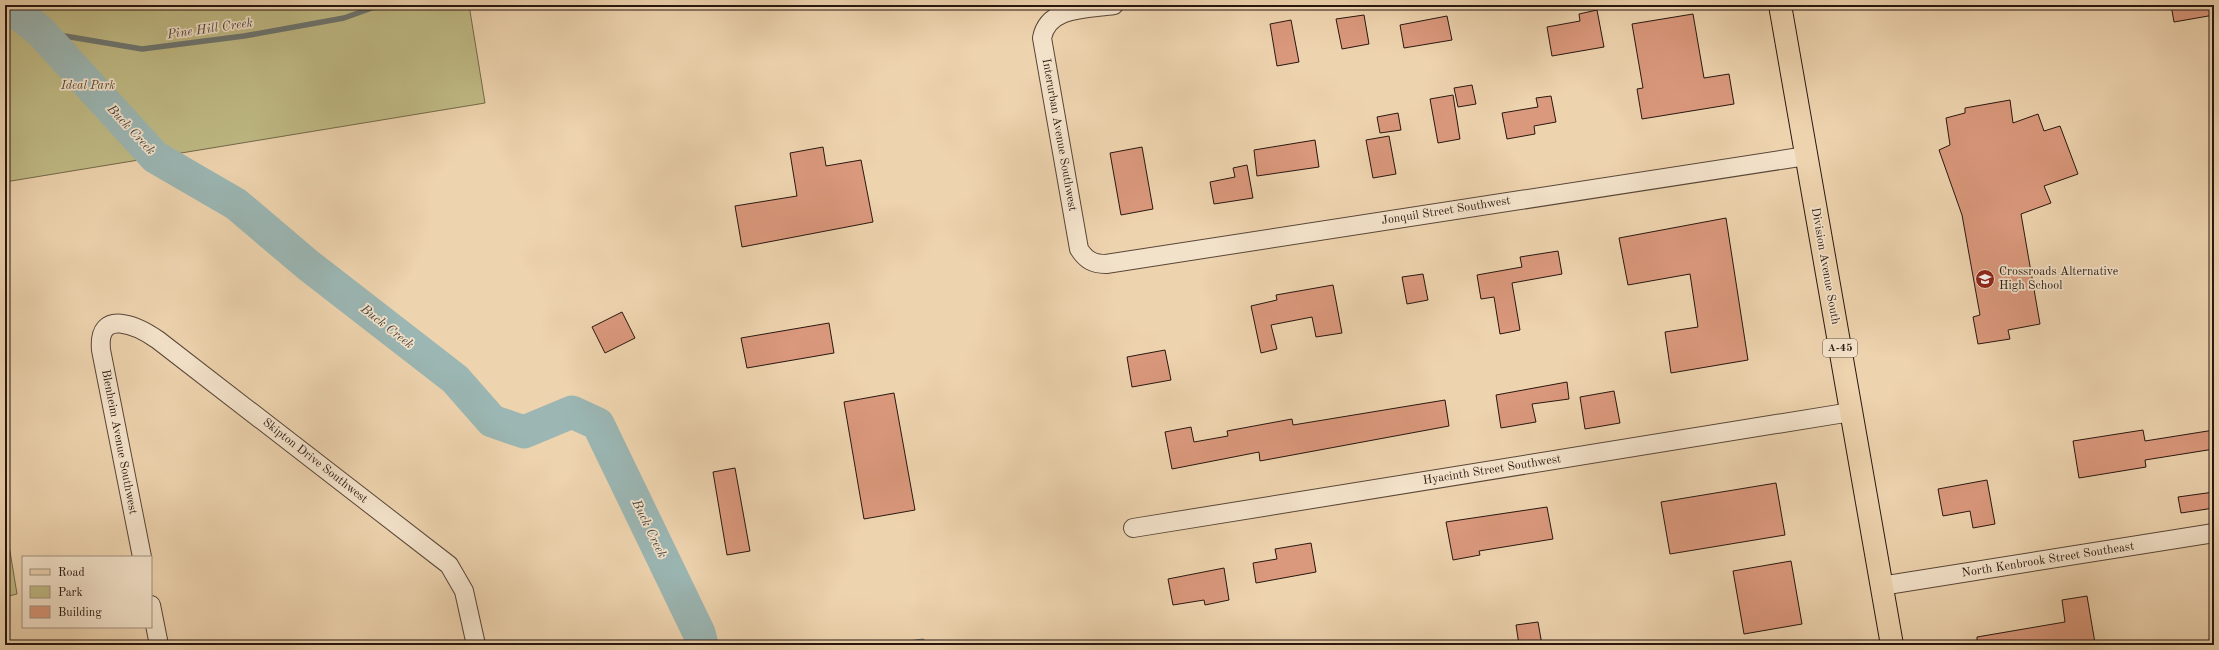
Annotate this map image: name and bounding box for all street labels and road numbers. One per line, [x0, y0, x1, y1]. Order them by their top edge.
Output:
street label: Interurban Avenue Southwest [1040, 58, 1078, 212]
street label: Jonquil Street Southwest [1381, 195, 1511, 227]
street label: Division Avenue South [1809, 207, 1841, 326]
road number: A-45 [1823, 339, 1857, 357]
street label: Blenheim Avenue Southwest [99, 369, 139, 515]
street label: Skipton Drive Southwest [260, 416, 370, 506]
street label: Hyacinth Street Southwest [1422, 453, 1562, 487]
street label: North Kenbrook Street Southeast [1961, 540, 2135, 580]

